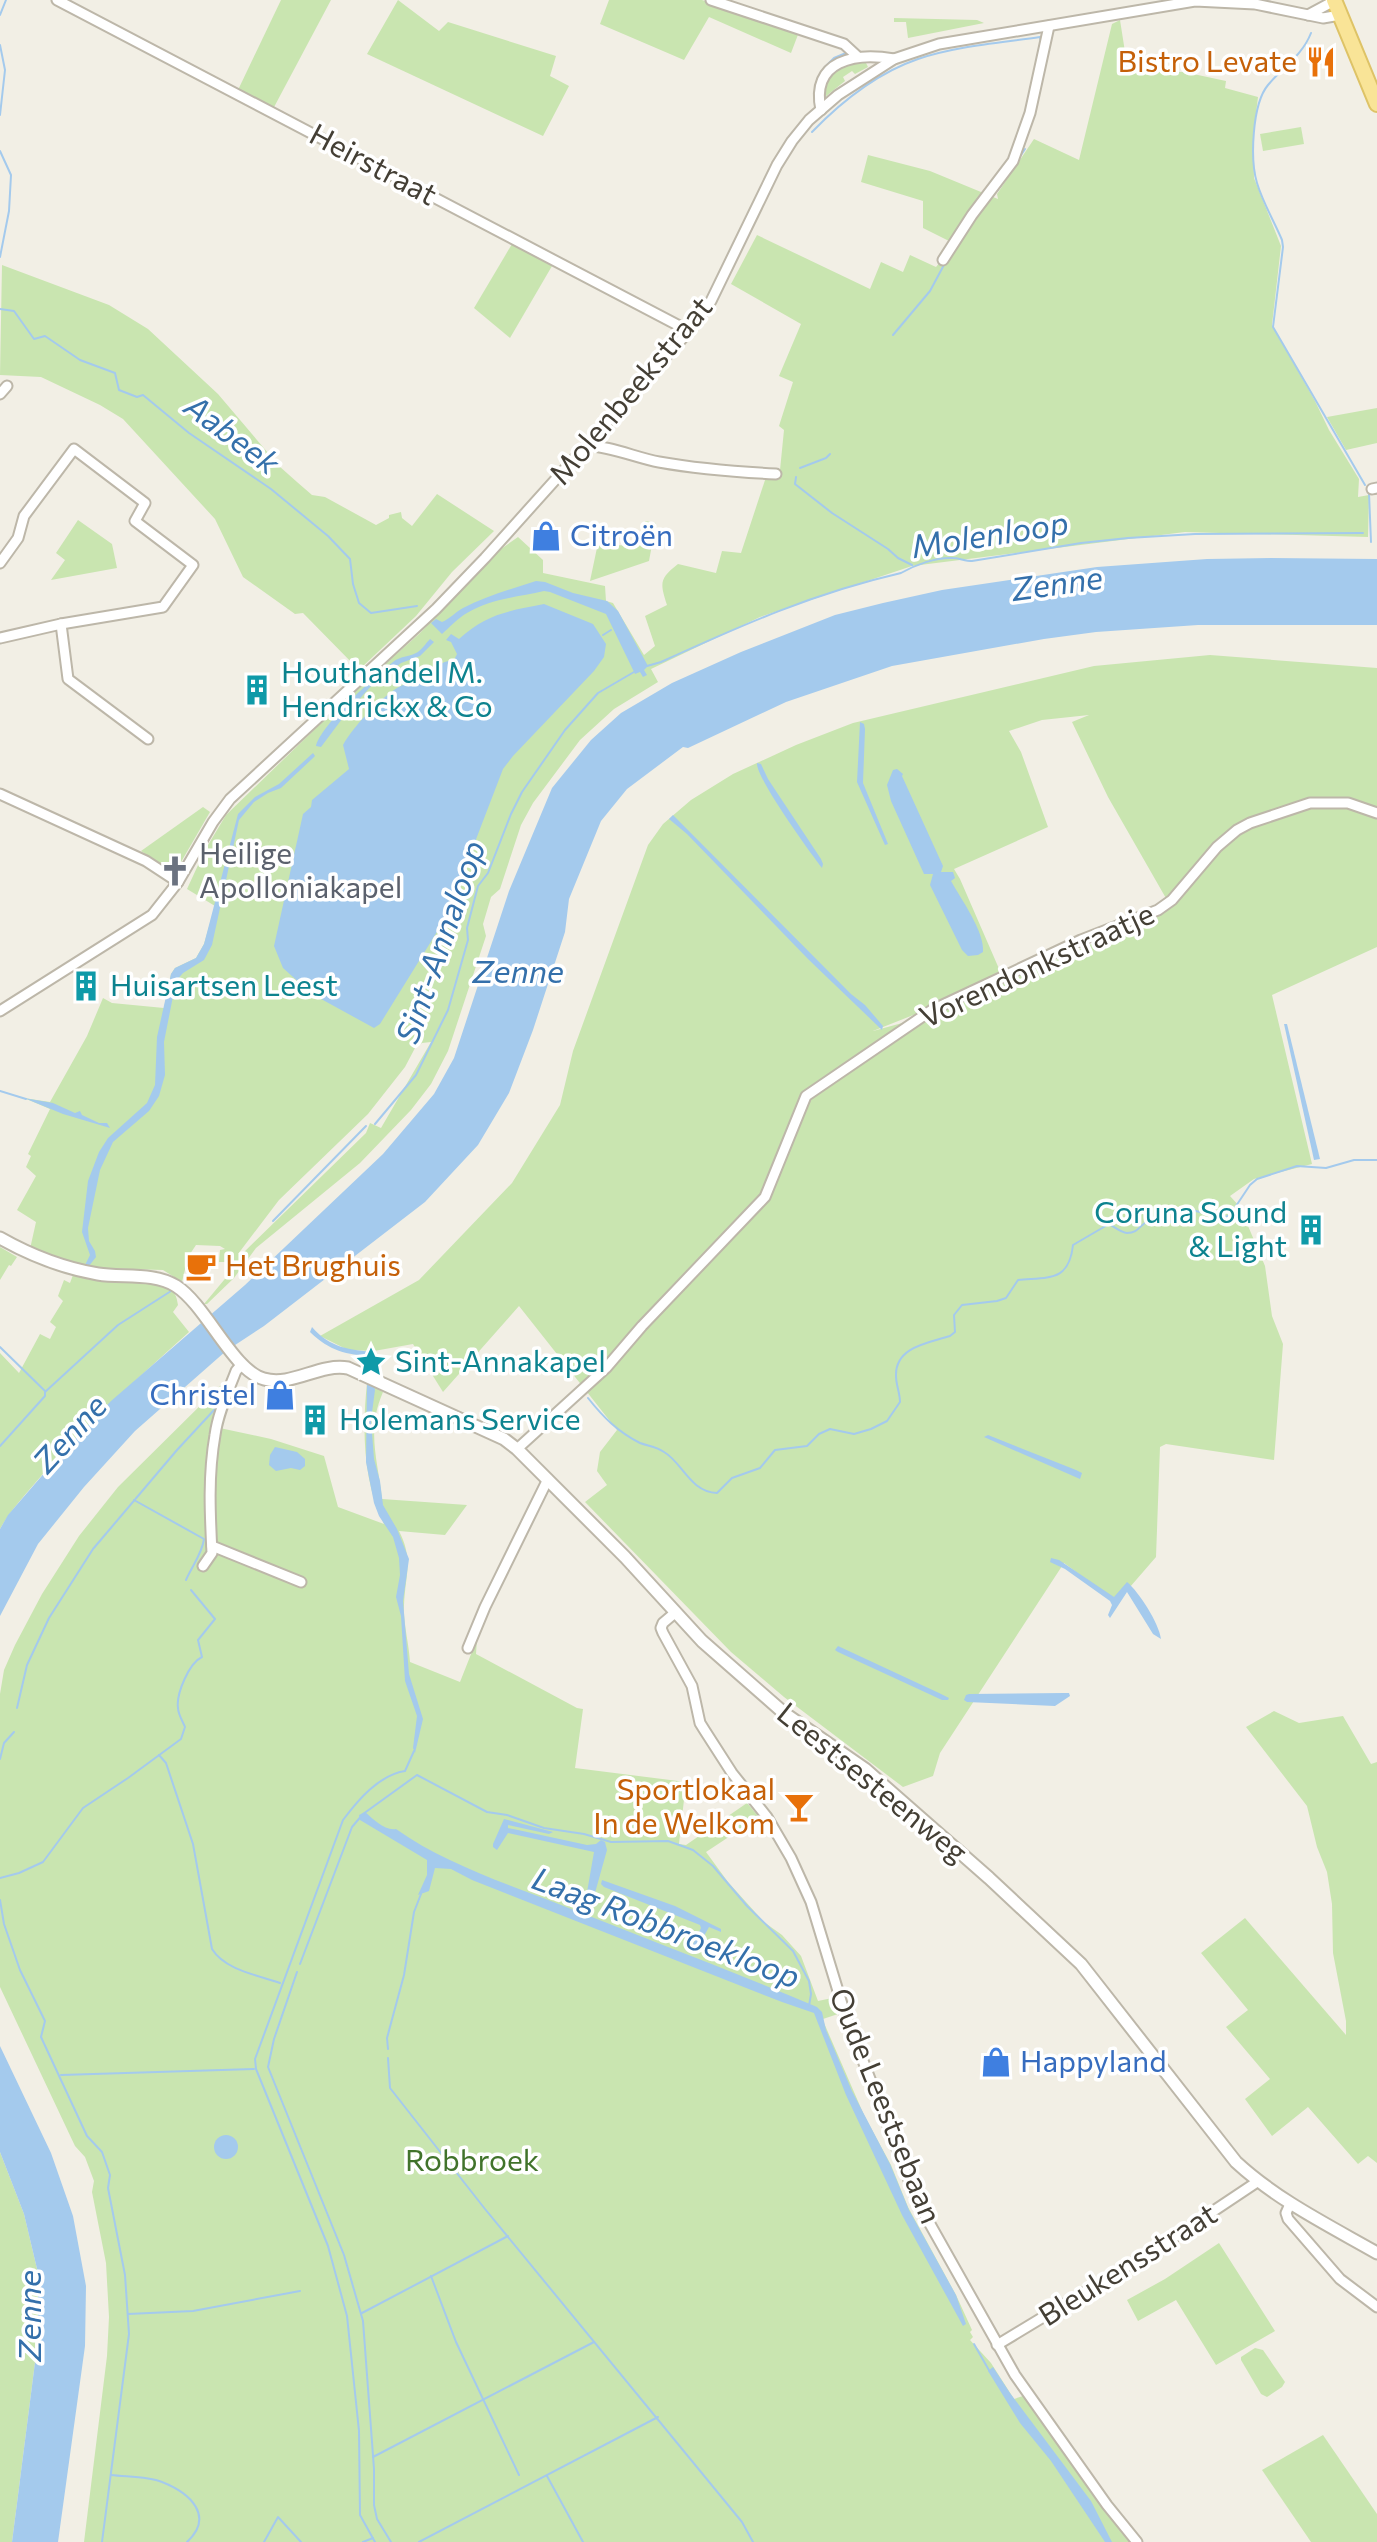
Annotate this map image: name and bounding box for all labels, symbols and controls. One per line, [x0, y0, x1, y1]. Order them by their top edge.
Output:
place label: Bistro Levate [1118, 41, 1297, 78]
restaurant icon: Bistro Levate [1304, 45, 1338, 79]
street label: Heirstraat [304, 114, 444, 212]
street label: Molenbeekstraat [540, 288, 718, 491]
water label: Aabeek [177, 384, 289, 482]
water label: Molenloop [908, 501, 1071, 565]
place label: Citroën [570, 515, 673, 552]
shop icon: Citroën [529, 519, 563, 553]
water label: Zenne [1007, 556, 1105, 608]
place label: Houthandel M. Hendrickx & Co [281, 652, 493, 723]
building icon: Houthandel M. Hendrickx & Co [240, 673, 274, 707]
place label: Heilige Apolloniakapel [199, 833, 402, 904]
water label: Sint-Annaloop [386, 835, 493, 1048]
church icon: Heilige Apolloniakapel [158, 854, 192, 888]
street label: Vorendonkstraatje [913, 893, 1159, 1034]
water label: Zenne [471, 950, 564, 990]
place label: Huisartsen Leest [110, 965, 338, 1002]
building icon: Huisartsen Leest [69, 969, 103, 1003]
place label: Coruna Sound & Light [1094, 1192, 1287, 1263]
building icon: Coruna Sound & Light [1294, 1213, 1328, 1247]
place label: Het Brughuis [225, 1245, 401, 1282]
cafe icon: Het Brughuis [184, 1249, 218, 1283]
place label: Sint-Annakapel [395, 1341, 606, 1378]
place icon: Sint-Annakapel [354, 1345, 388, 1379]
place label: Christel [149, 1374, 256, 1411]
shop icon: Christel [263, 1378, 297, 1412]
water label: Zenne [22, 1385, 114, 1481]
place label: Holemans Service [339, 1399, 580, 1436]
building icon: Holemans Service [298, 1403, 332, 1437]
street label: Leestsesteenweg [771, 1693, 976, 1869]
place label: Sportlokaal In de Welkom [593, 1769, 775, 1840]
bar icon: Sportlokaal In de Welkom [782, 1790, 816, 1824]
water label: Laag Robbroekloop [527, 1857, 806, 1996]
street label: Oude Leestsebaan [823, 1982, 951, 2228]
place label: Happyland [1020, 2041, 1167, 2078]
shop icon: Happyland [979, 2045, 1013, 2079]
park label: Robbroek [405, 2140, 539, 2177]
street label: Bleukensstraat [1031, 2193, 1223, 2332]
water label: Zenne [8, 2270, 48, 2363]

